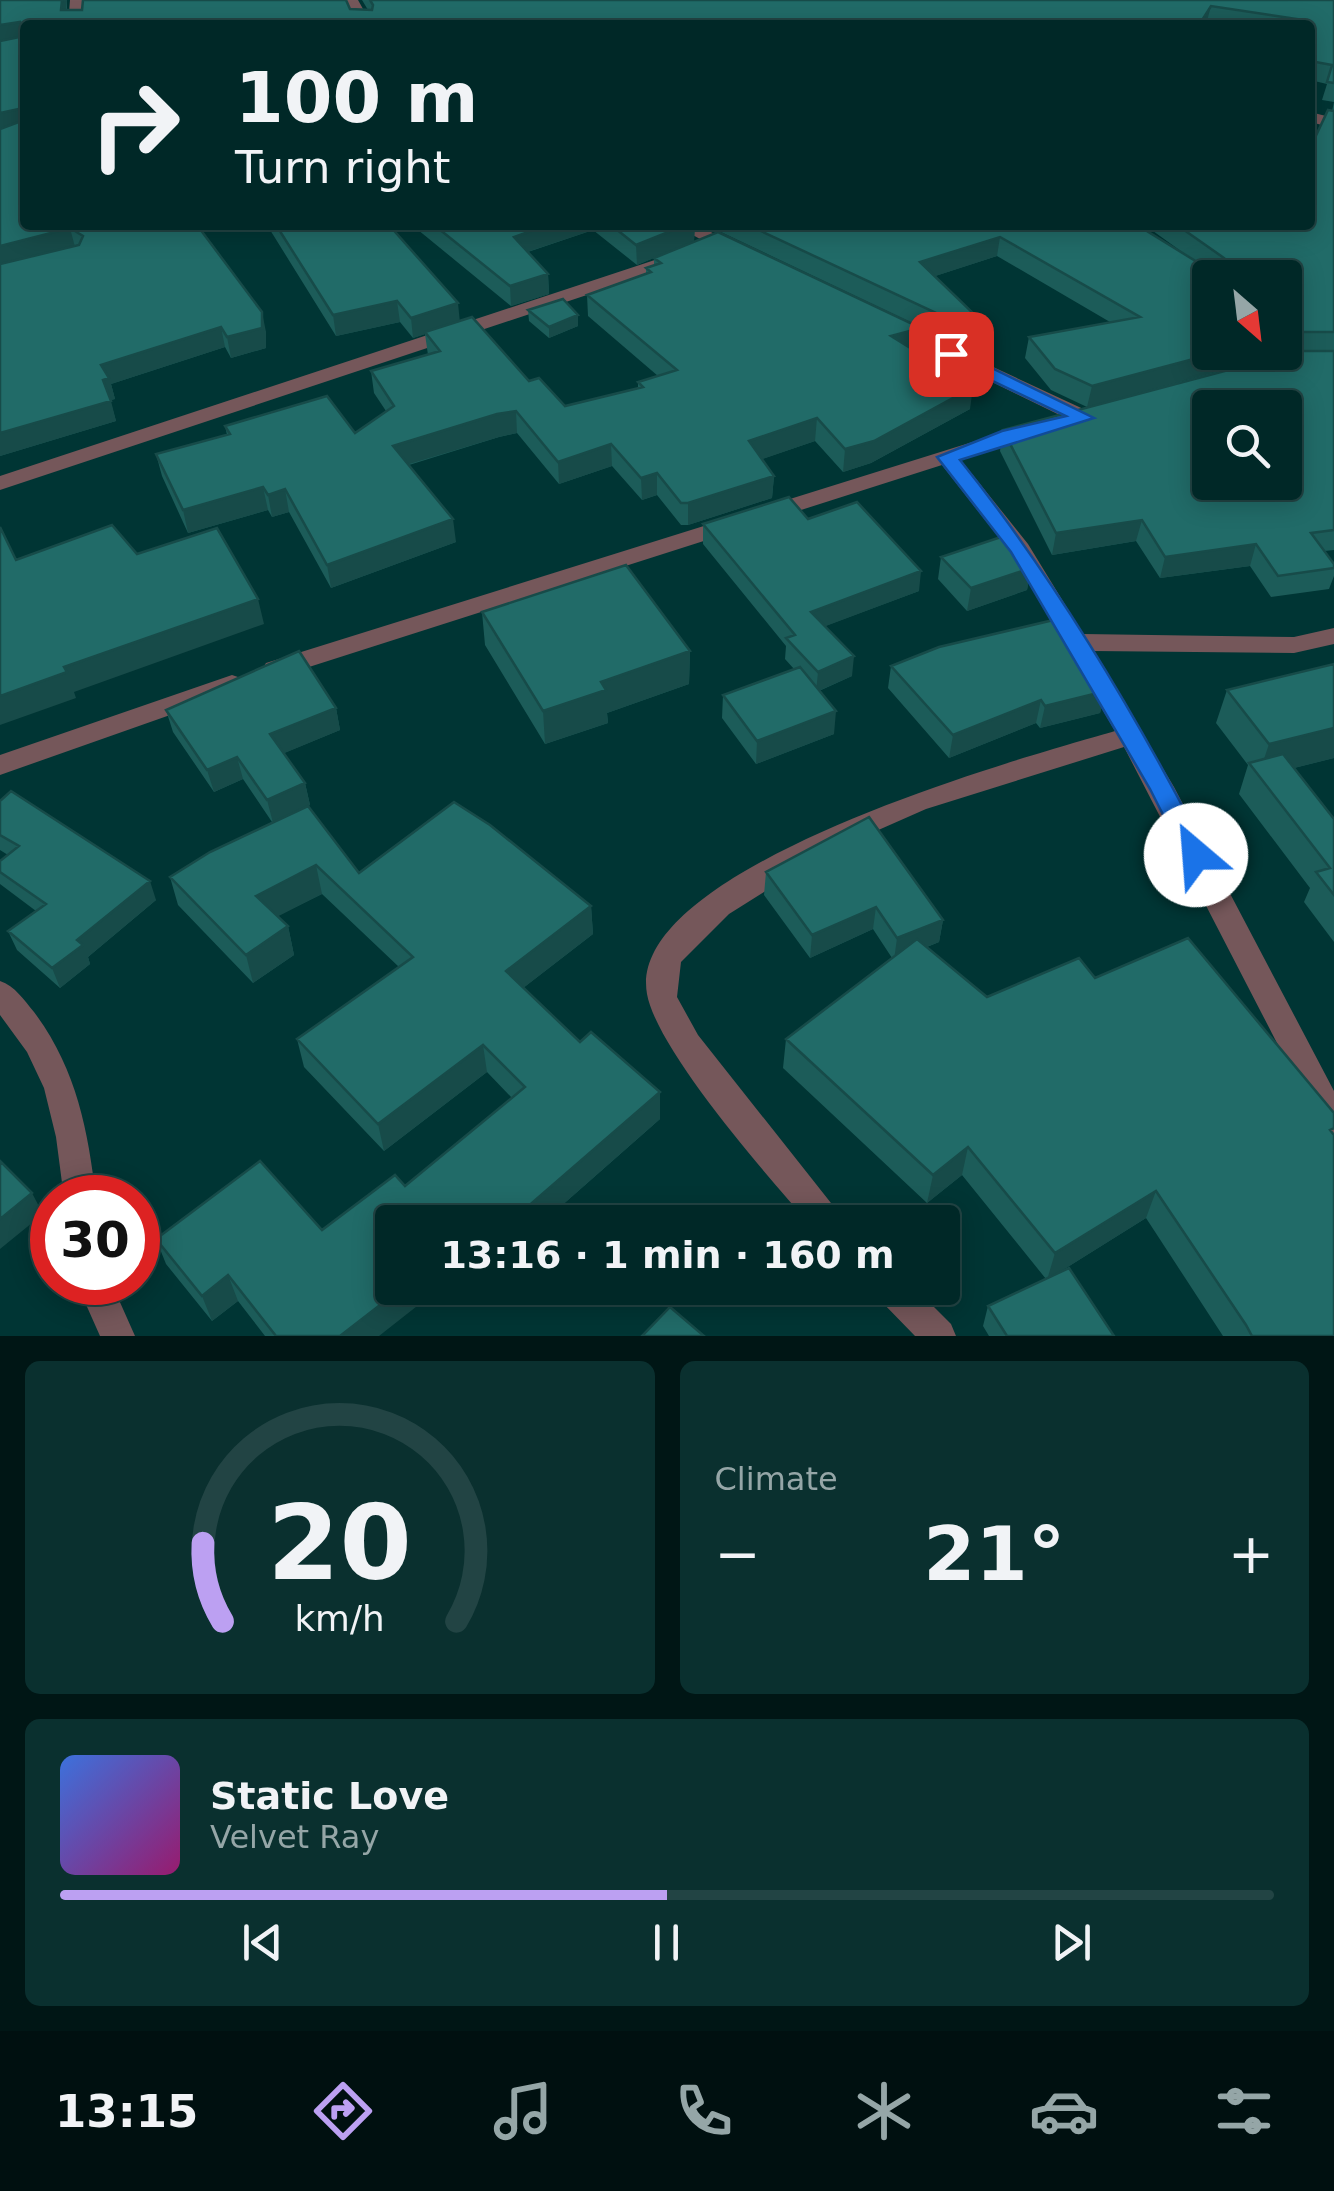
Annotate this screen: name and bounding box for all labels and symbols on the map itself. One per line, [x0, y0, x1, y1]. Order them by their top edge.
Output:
north arrow [1192, 260, 1302, 370]
pin [909, 312, 994, 397]
position arrow [1144, 803, 1248, 907]
speed limit sign: 30 [30, 1175, 160, 1305]

